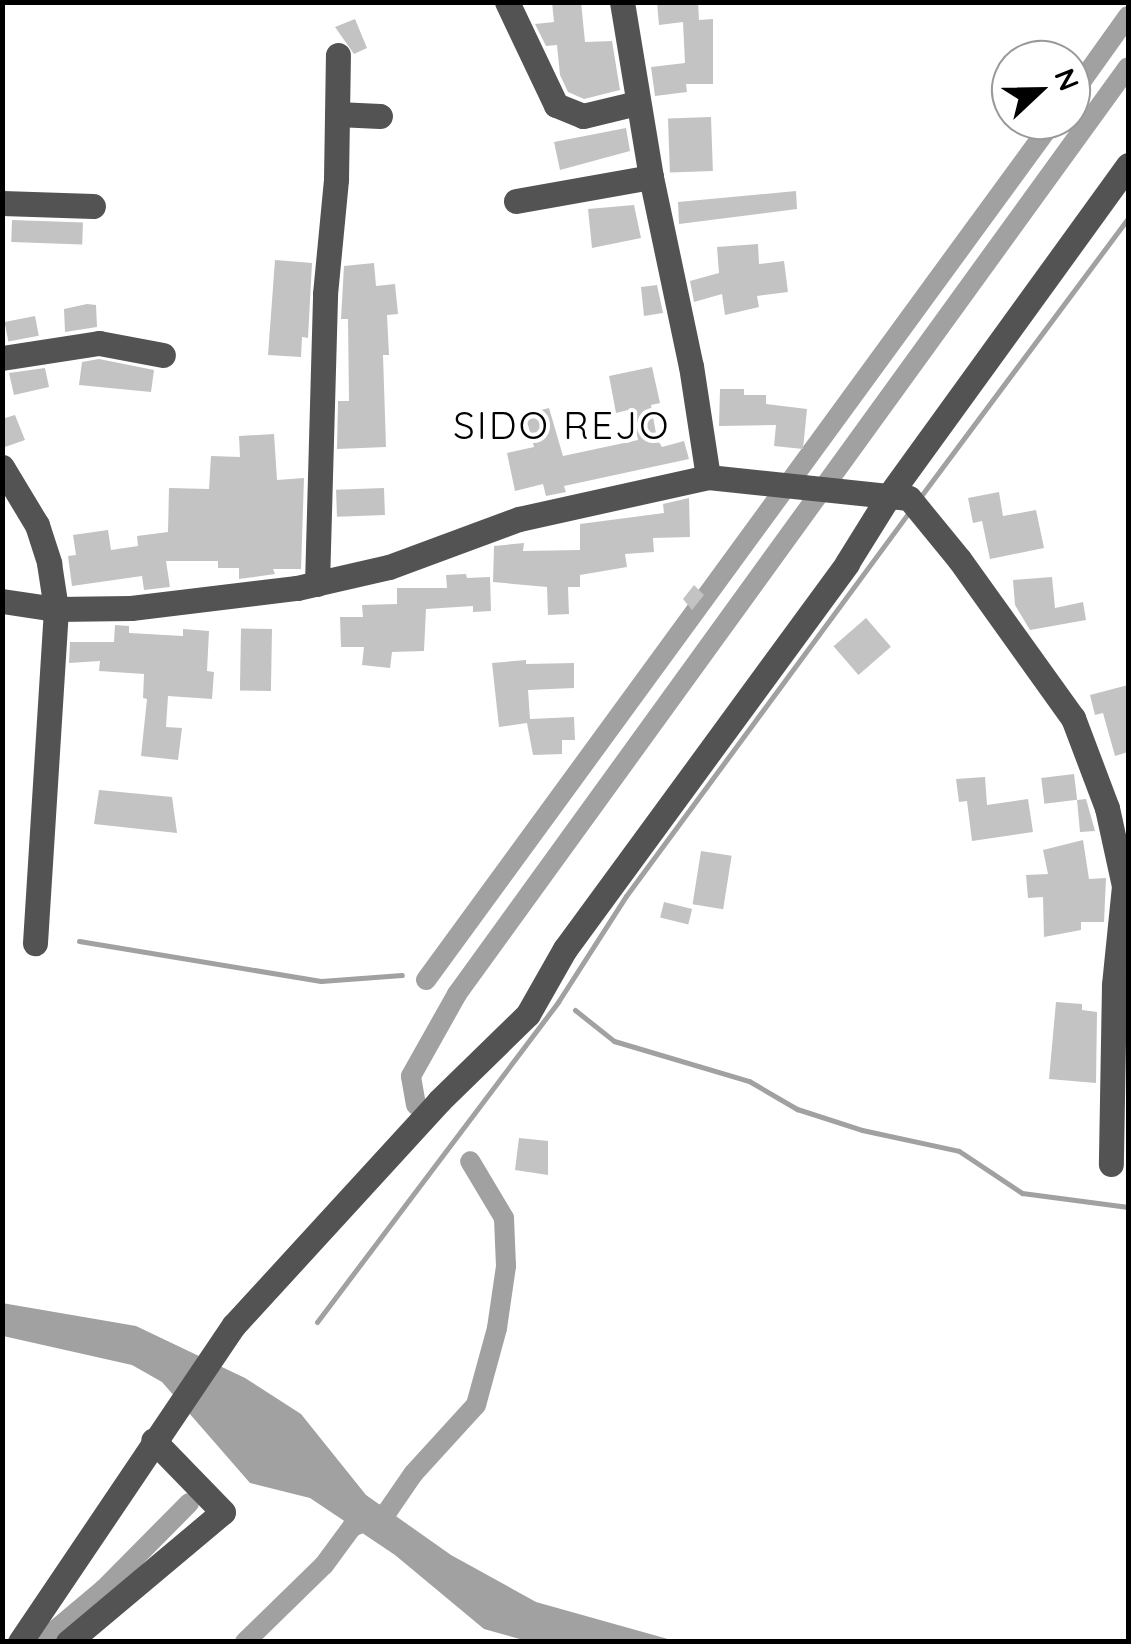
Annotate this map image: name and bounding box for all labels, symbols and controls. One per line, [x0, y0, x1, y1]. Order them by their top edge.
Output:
north arrow [991, 40, 1091, 140]
text: N [1047, 63, 1088, 95]
district label: SIDO REJO [453, 403, 671, 449]

